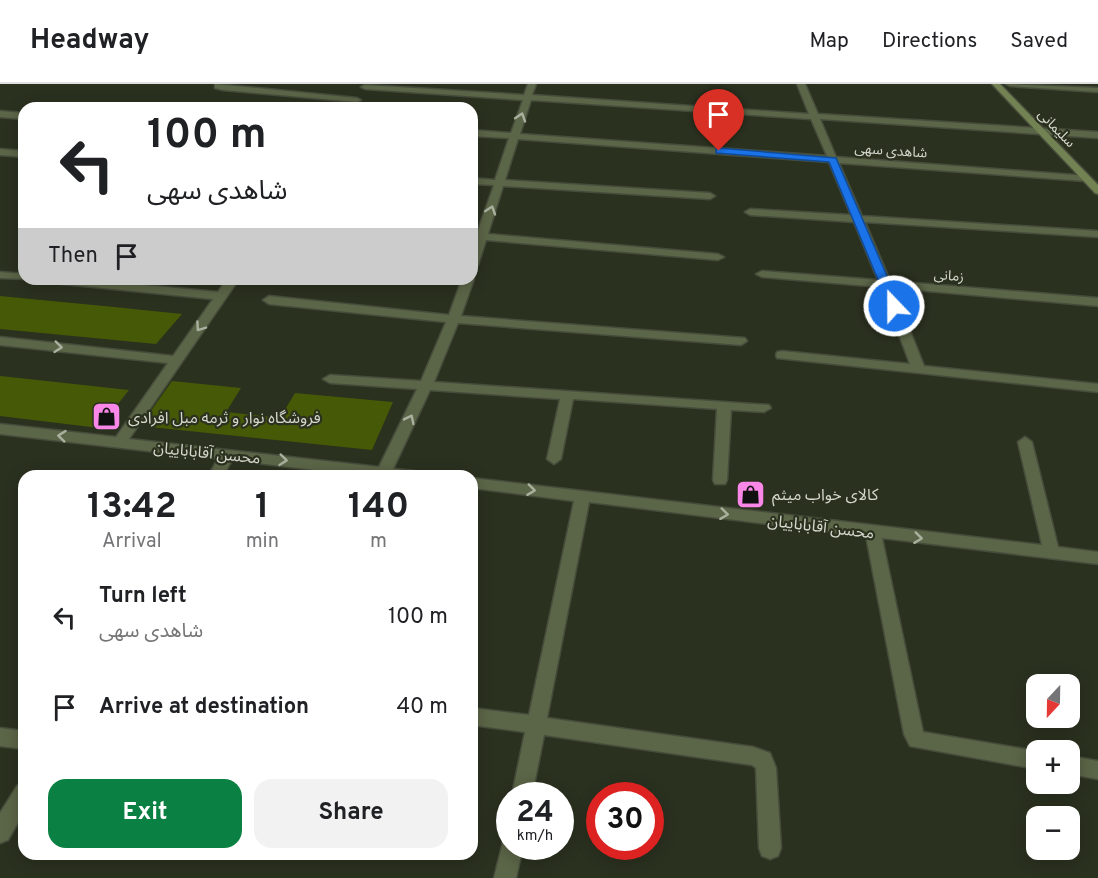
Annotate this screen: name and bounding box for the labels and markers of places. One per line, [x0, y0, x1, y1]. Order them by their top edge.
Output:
pin [693, 89, 744, 151]
shop icon: فروشگاه نوار و ثرمه مبل افرادی [91, 401, 123, 433]
place label: فروشگاه نوار و ثرمه مبل افرادی [128, 409, 321, 429]
shop icon: کالای خواب میثم [735, 478, 767, 510]
place label: کالای خواب میثم [772, 486, 879, 507]

